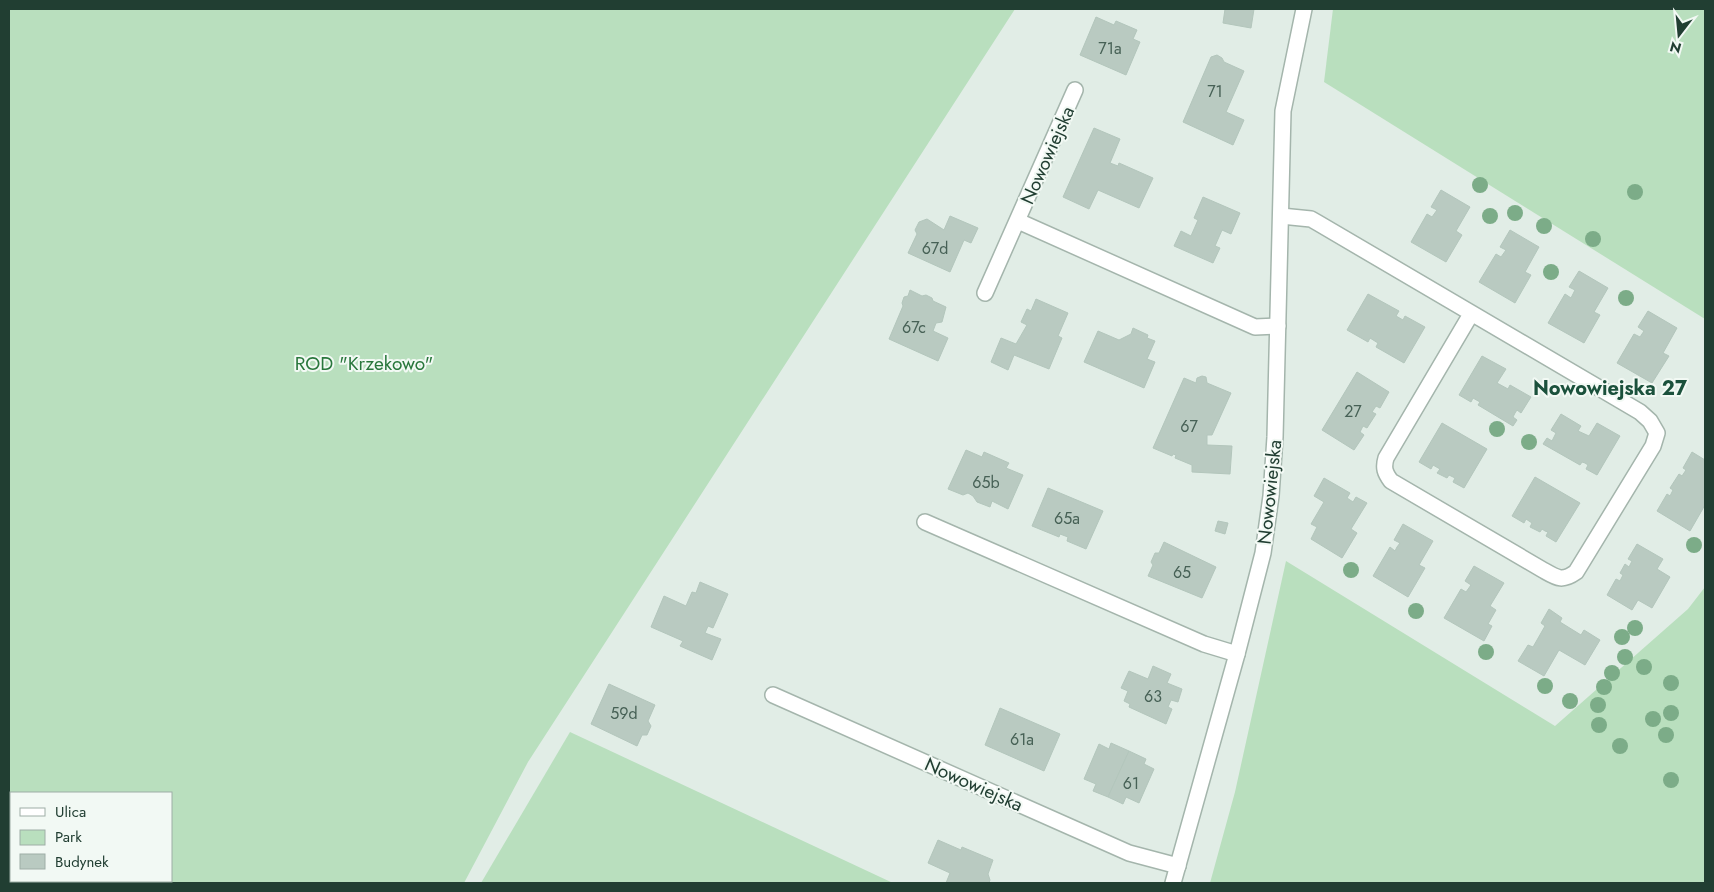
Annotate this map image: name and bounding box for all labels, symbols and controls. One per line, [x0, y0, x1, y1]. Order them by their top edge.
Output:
north arrow [1654, 10, 1704, 60]
text: N [1667, 36, 1684, 59]
house number: 71a [1098, 37, 1122, 60]
house number: 71 [1207, 80, 1223, 103]
street label: Nowowiejska [1014, 102, 1081, 209]
house number: 67d [922, 237, 948, 260]
house number: 67c [902, 316, 926, 339]
park label: ROD "Krzekowo" [295, 350, 433, 377]
district label: Nowowiejska 27 [1533, 374, 1688, 403]
house number: 27 [1344, 400, 1362, 423]
house number: 67 [1180, 415, 1198, 438]
street label: Nowowiejska [1251, 438, 1288, 546]
house number: 65b [972, 471, 1000, 494]
house number: 65a [1054, 507, 1080, 530]
house number: 65 [1173, 561, 1191, 584]
house number: 63 [1144, 685, 1162, 708]
house number: 59d [610, 702, 638, 725]
house number: 61a [1010, 728, 1034, 751]
street label: Nowowiejska [920, 751, 1027, 818]
house number: 61 [1123, 772, 1139, 795]
legend [10, 792, 172, 882]
text: Ulica [55, 801, 86, 823]
text: Park [55, 826, 82, 848]
text: Budynek [55, 851, 109, 873]

